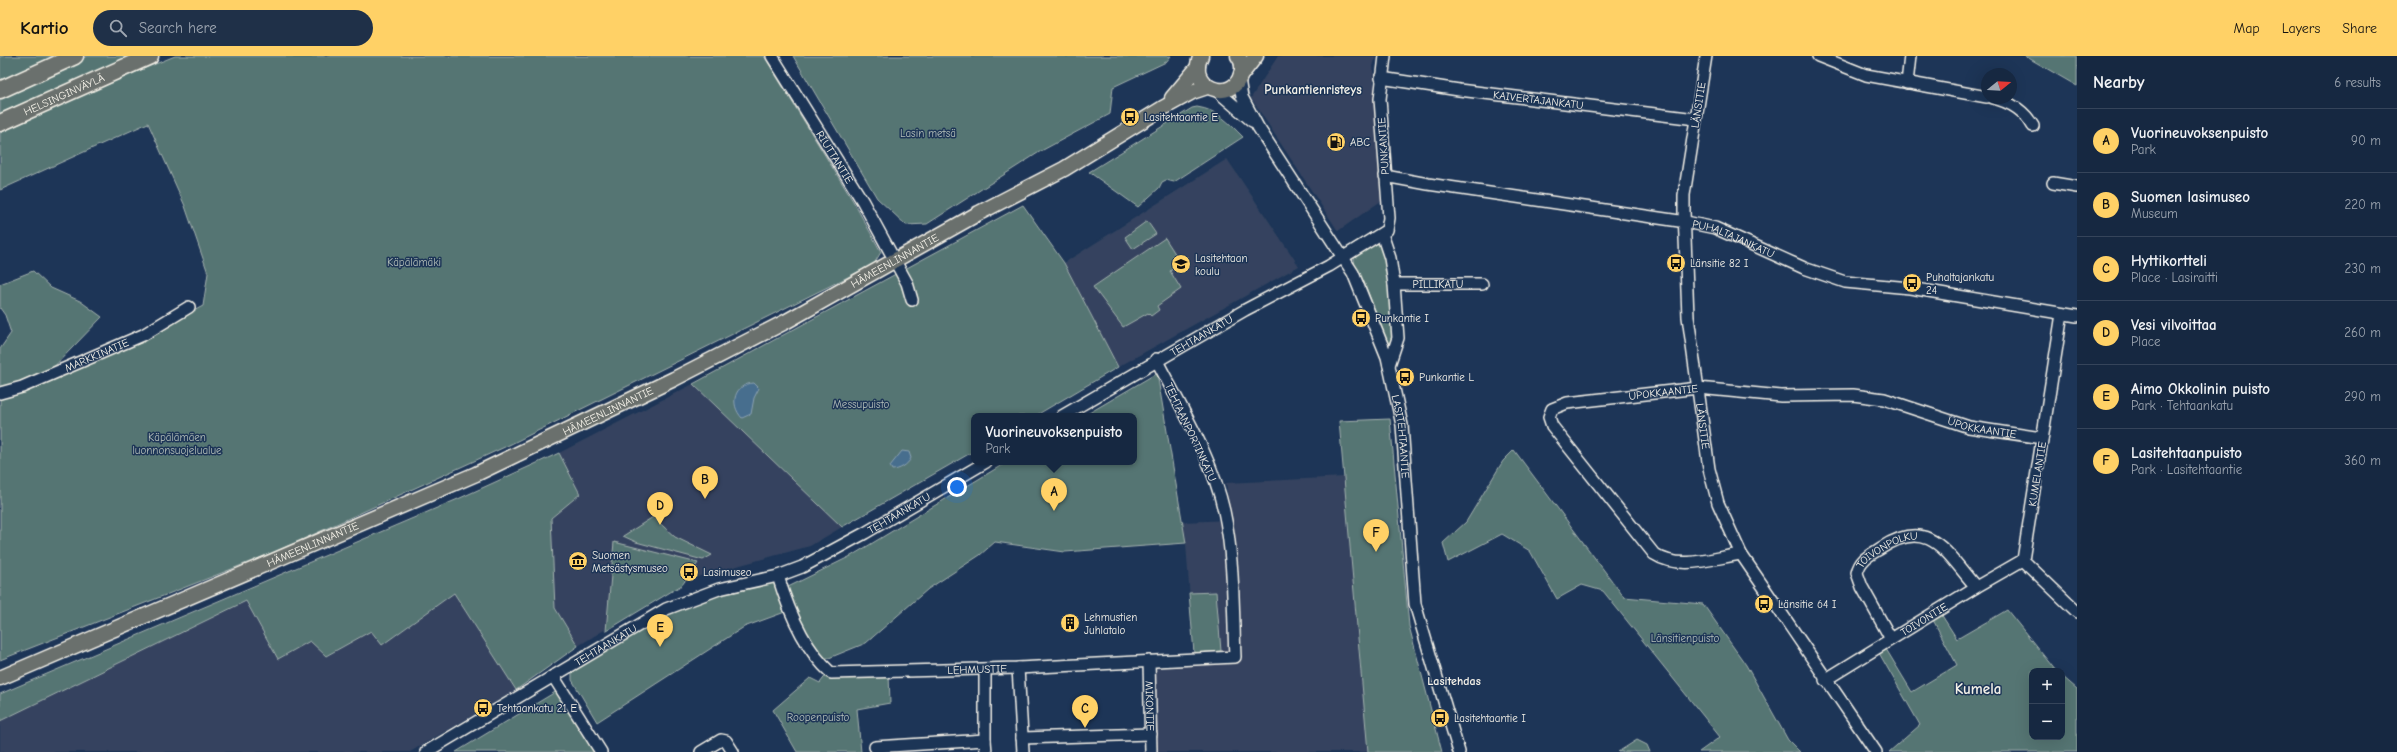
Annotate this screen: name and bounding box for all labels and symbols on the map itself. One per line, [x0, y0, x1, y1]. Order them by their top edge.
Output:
north arrow [1981, 68, 2017, 104]
street label: HELSINGINVÄYLÄ [22, 71, 107, 119]
street label: LÄNSITIE [1688, 81, 1709, 129]
district label: Punkantienristeys [1264, 82, 1362, 97]
street label: KAIVERTAJANKATU [1492, 88, 1584, 112]
bus stop icon: Lasitehtaantie E [1119, 106, 1141, 128]
place label: Lasitehtaantie E [1144, 111, 1218, 124]
street label: PUNKANTIE [1375, 116, 1392, 175]
park label: Lasin metsä [900, 127, 956, 140]
street label: RIUTTANTIE [813, 129, 856, 186]
fuel station icon: ABC [1325, 131, 1347, 153]
place label: ABC [1350, 136, 1370, 149]
street label: PUHALTAJANKATU [1691, 217, 1776, 261]
street label: HÄMEENLINNANTIE [849, 231, 941, 291]
place label: Lasitehtaan koulu [1195, 252, 1248, 278]
bus stop icon: Länsitie 82 I [1665, 252, 1687, 274]
school or university icon: Lasitehtaan koulu [1170, 253, 1192, 275]
park label: Käpälämäki [387, 256, 441, 269]
place label: Länsitie 82 I [1690, 257, 1748, 270]
place label: Puhaltajankatu 24 [1926, 271, 1994, 297]
bus stop icon: Puhaltajankatu 24 [1901, 272, 1923, 294]
street label: PILLIKATU [1413, 278, 1463, 291]
bus stop icon: Punkantie I [1350, 307, 1372, 329]
street label: TEHTAANKATU [1168, 312, 1235, 359]
place label: Punkantie I [1375, 312, 1429, 325]
street label: MARKKINATIE [63, 336, 131, 375]
bus stop icon: Punkantie L [1394, 366, 1416, 388]
place label: Punkantie L [1419, 371, 1475, 384]
street label: TEHTAANPORTINKATU [1162, 381, 1219, 484]
street label: UPOKKAANTIE [1628, 382, 1699, 403]
street label: HÄMEENLINNANTIE [561, 384, 656, 438]
street label: LASITEHTAANTIE [1389, 394, 1412, 479]
park label: Messupuisto [833, 398, 890, 411]
street label: LÄNSITIE [1693, 402, 1712, 450]
street label: UPOKKAANTIE [1946, 414, 2018, 441]
park label: Käpälämäen luonnonsuojelualue [132, 431, 222, 457]
street label: KUMELANTIE [2026, 440, 2049, 507]
pin: B [692, 466, 718, 499]
your location [947, 477, 967, 497]
pin: A [1041, 478, 1067, 511]
street label: TEHTAANKATU [866, 490, 933, 537]
pin: D [647, 492, 673, 525]
street label: HÄMEENLINNANTIE [265, 519, 361, 570]
pin: F [1363, 519, 1389, 552]
street label: TOIVONPOLKU [1854, 530, 1918, 570]
place label: Suomen Metsästysmuseo [592, 549, 668, 575]
museum icon: Suomen Metsästysmuseo [567, 550, 589, 572]
bus stop icon: Lasimuseo [678, 561, 700, 583]
place label: Lasimuseo [703, 566, 752, 579]
bus stop icon: Länsitie 64 I [1753, 593, 1775, 615]
place label: Länsitie 64 I [1778, 598, 1836, 611]
street label: TOIVONTIE [1898, 600, 1950, 639]
place label: Lehmustien Juhlatalo [1084, 611, 1137, 637]
building icon: Lehmustien Juhlatalo [1059, 612, 1081, 634]
pin: E [647, 614, 673, 647]
street label: TEHTAANKATU [572, 622, 639, 669]
park label: Länsitienpuisto [1651, 632, 1719, 645]
street label: LEHMUSTIE [947, 662, 1007, 677]
district label: Lasitehdas [1427, 674, 1481, 688]
district label: Kumela [1955, 680, 2001, 698]
street label: MIKONTIE [1142, 681, 1157, 732]
pin: C [1072, 695, 1098, 728]
bus stop icon: Tehtaankatu 21 E [472, 697, 494, 719]
place label: Tehtaankatu 21 E [497, 702, 578, 715]
bus stop icon: Lasitehtaantie I [1429, 707, 1451, 729]
park label: Roopenpuisto [787, 711, 850, 724]
place label: Lasitehtaantie I [1454, 712, 1526, 725]

